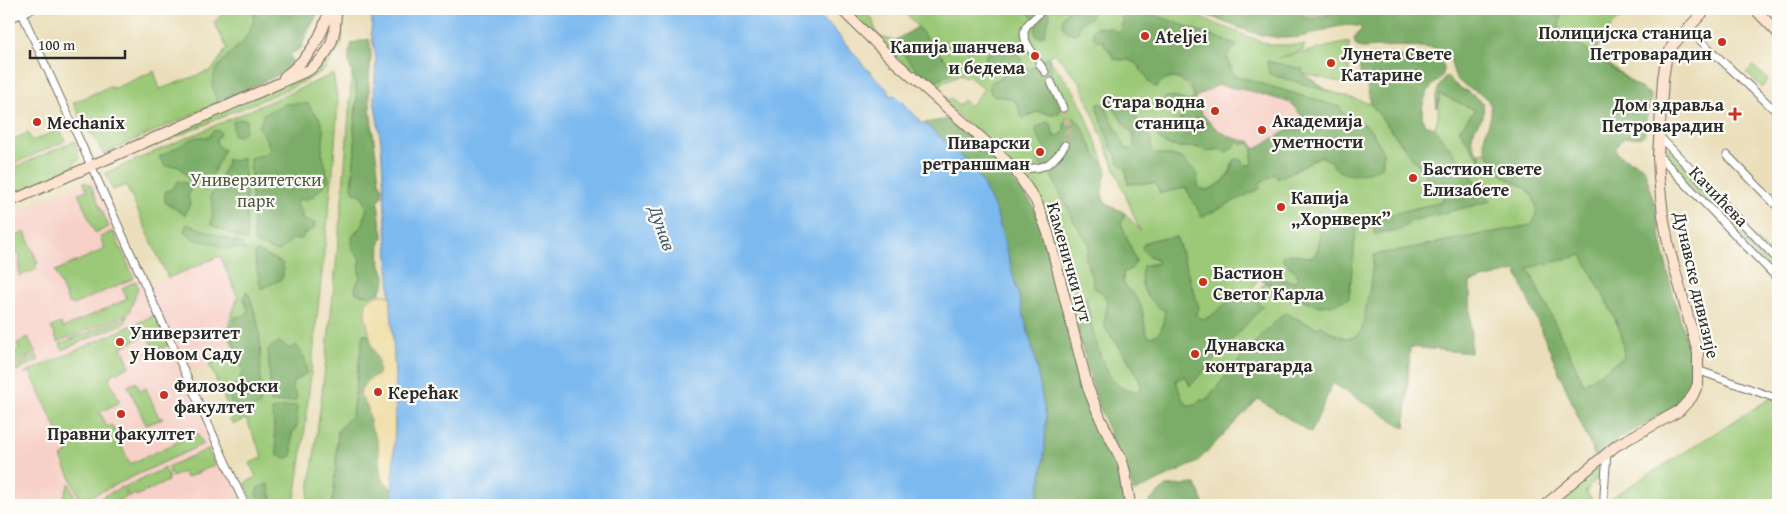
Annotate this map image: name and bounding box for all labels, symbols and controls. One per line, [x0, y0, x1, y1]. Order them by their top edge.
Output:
place label: Полицијска станица Петроварадин [1538, 19, 1713, 67]
place label: Ateljei [1155, 23, 1208, 50]
scale bar [30, 28, 125, 60]
marker: Ateljei [1139, 30, 1151, 42]
place label: Капија шанчева и бедема [890, 33, 1026, 81]
text: 100 m [38, 34, 76, 55]
marker: Полицијска станица Петроварадин [1716, 36, 1728, 48]
place label: Лунета Свете Катарине [1341, 40, 1452, 88]
marker: Капија шанчева и бедема [1029, 50, 1041, 62]
marker: Лунета Свете Катарине [1325, 57, 1337, 69]
place label: Стара водна станица [1102, 88, 1206, 136]
place label: Дом здравља Петроварадин [1602, 91, 1725, 139]
marker: Стара водна станица [1209, 105, 1221, 117]
place label: Академија уметности [1271, 107, 1363, 155]
marker: Дом здравља Петроварадин [1728, 107, 1742, 121]
place label: Mechanix [47, 109, 125, 136]
marker: Mechanix [31, 116, 43, 128]
marker: Академија уметности [1256, 124, 1268, 136]
place label: Пиварски ретраншман [922, 129, 1030, 177]
marker: Пиварски ретраншман [1034, 146, 1046, 158]
place label: Бастион свете Елизабете [1423, 155, 1542, 203]
street label: Качићева [1683, 159, 1755, 233]
park label: Универзитетски парк [190, 166, 322, 214]
marker: Бастион свете Елизабете [1407, 172, 1419, 184]
place label: Капија „Хорнверк” [1291, 184, 1391, 232]
street label: Каменички пут [1040, 199, 1100, 326]
water label: Дунав [642, 201, 684, 254]
marker: Капија „Хорнверк” [1275, 201, 1287, 213]
street label: Дунавске дивизије [1667, 208, 1727, 361]
place label: Бастион Светог Карла [1213, 259, 1325, 307]
marker: Бастион Светог Карла [1197, 276, 1209, 288]
place label: Универзитет у Новом Саду [129, 319, 243, 367]
place label: Дунавска контрагарда [1204, 331, 1314, 379]
marker: Универзитет у Новом Саду [114, 336, 126, 348]
marker: Дунавска контрагарда [1189, 348, 1201, 360]
place label: Филозофски факултет [174, 372, 278, 420]
place label: Керећак [388, 379, 459, 406]
marker: Керећак [372, 386, 384, 398]
marker: Филозофски факултет [158, 389, 170, 401]
marker: Правни факултет [115, 408, 127, 420]
place label: Правни факултет [47, 420, 195, 447]

